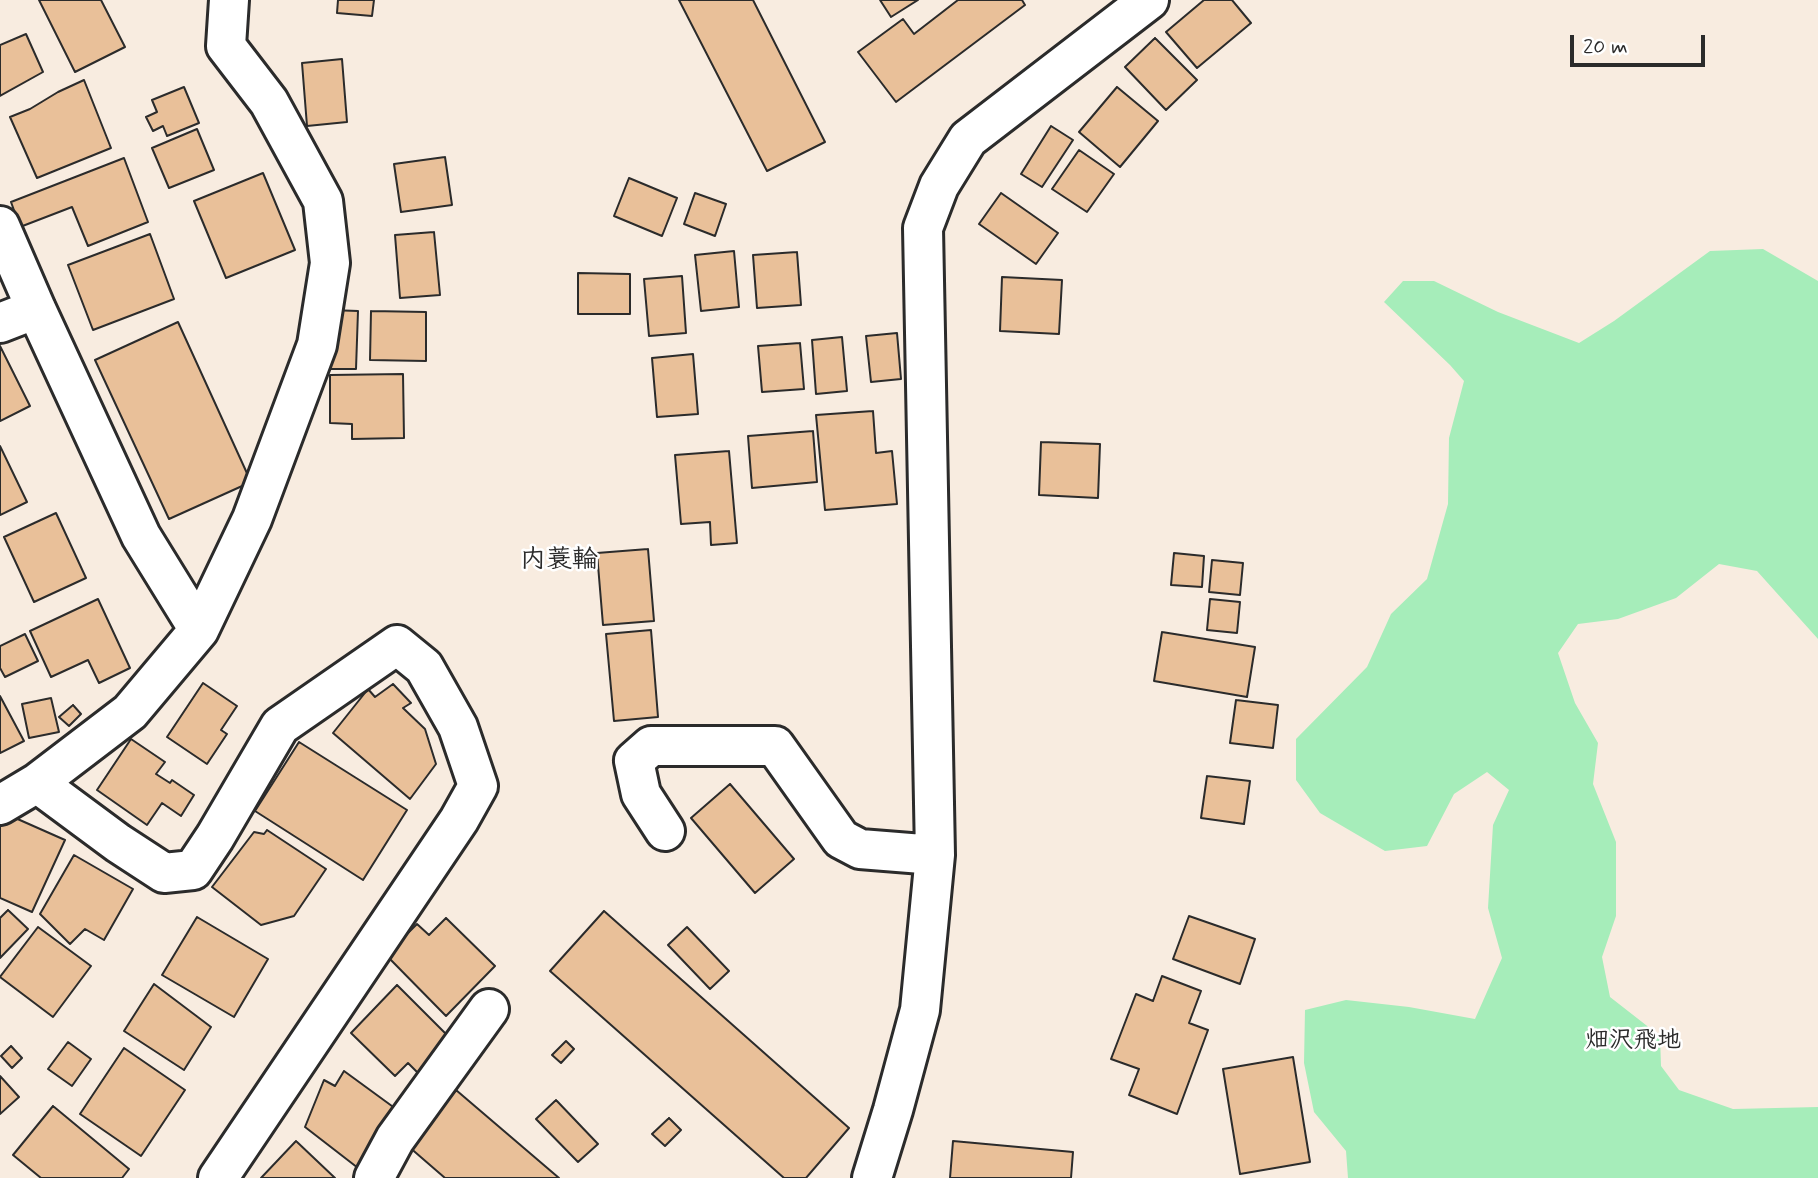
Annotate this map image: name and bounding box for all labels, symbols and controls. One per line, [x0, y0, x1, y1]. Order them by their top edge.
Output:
scale bar [1573, 21, 1708, 65]
text: 20 m [1583, 33, 1628, 61]
district label: 内蓑輪 [520, 546, 598, 578]
district label: 畑沢飛地 [1585, 1028, 1681, 1056]

